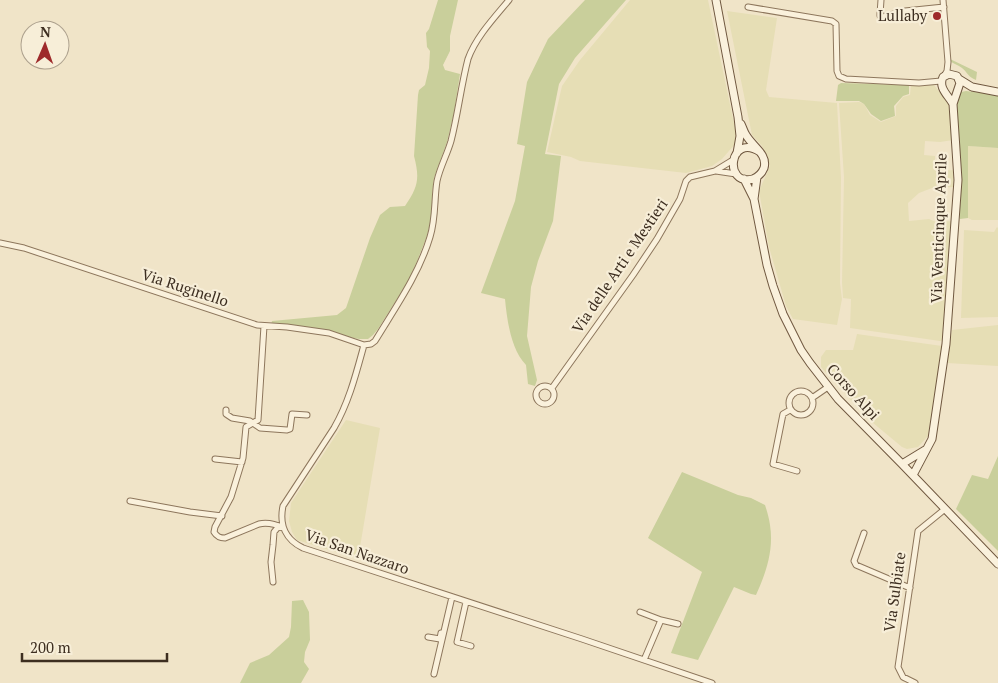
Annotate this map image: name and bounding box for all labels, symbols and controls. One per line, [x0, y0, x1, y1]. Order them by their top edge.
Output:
place label: Lullaby [878, 5, 927, 25]
marker: Lullaby [931, 10, 943, 22]
north arrow [20, 20, 70, 70]
text: N [40, 22, 51, 41]
street label: Via Venticinque Aprile [925, 153, 951, 303]
street label: Via delle Arti e Mestieri [567, 194, 672, 336]
street label: Via Ruginello [139, 264, 231, 311]
street label: Corso Alpi [823, 359, 884, 424]
street label: Via San Nazzaro [303, 524, 412, 578]
street label: Via Sulbiate [879, 551, 910, 633]
scale bar [22, 630, 168, 662]
text: 200 m [30, 637, 71, 657]

